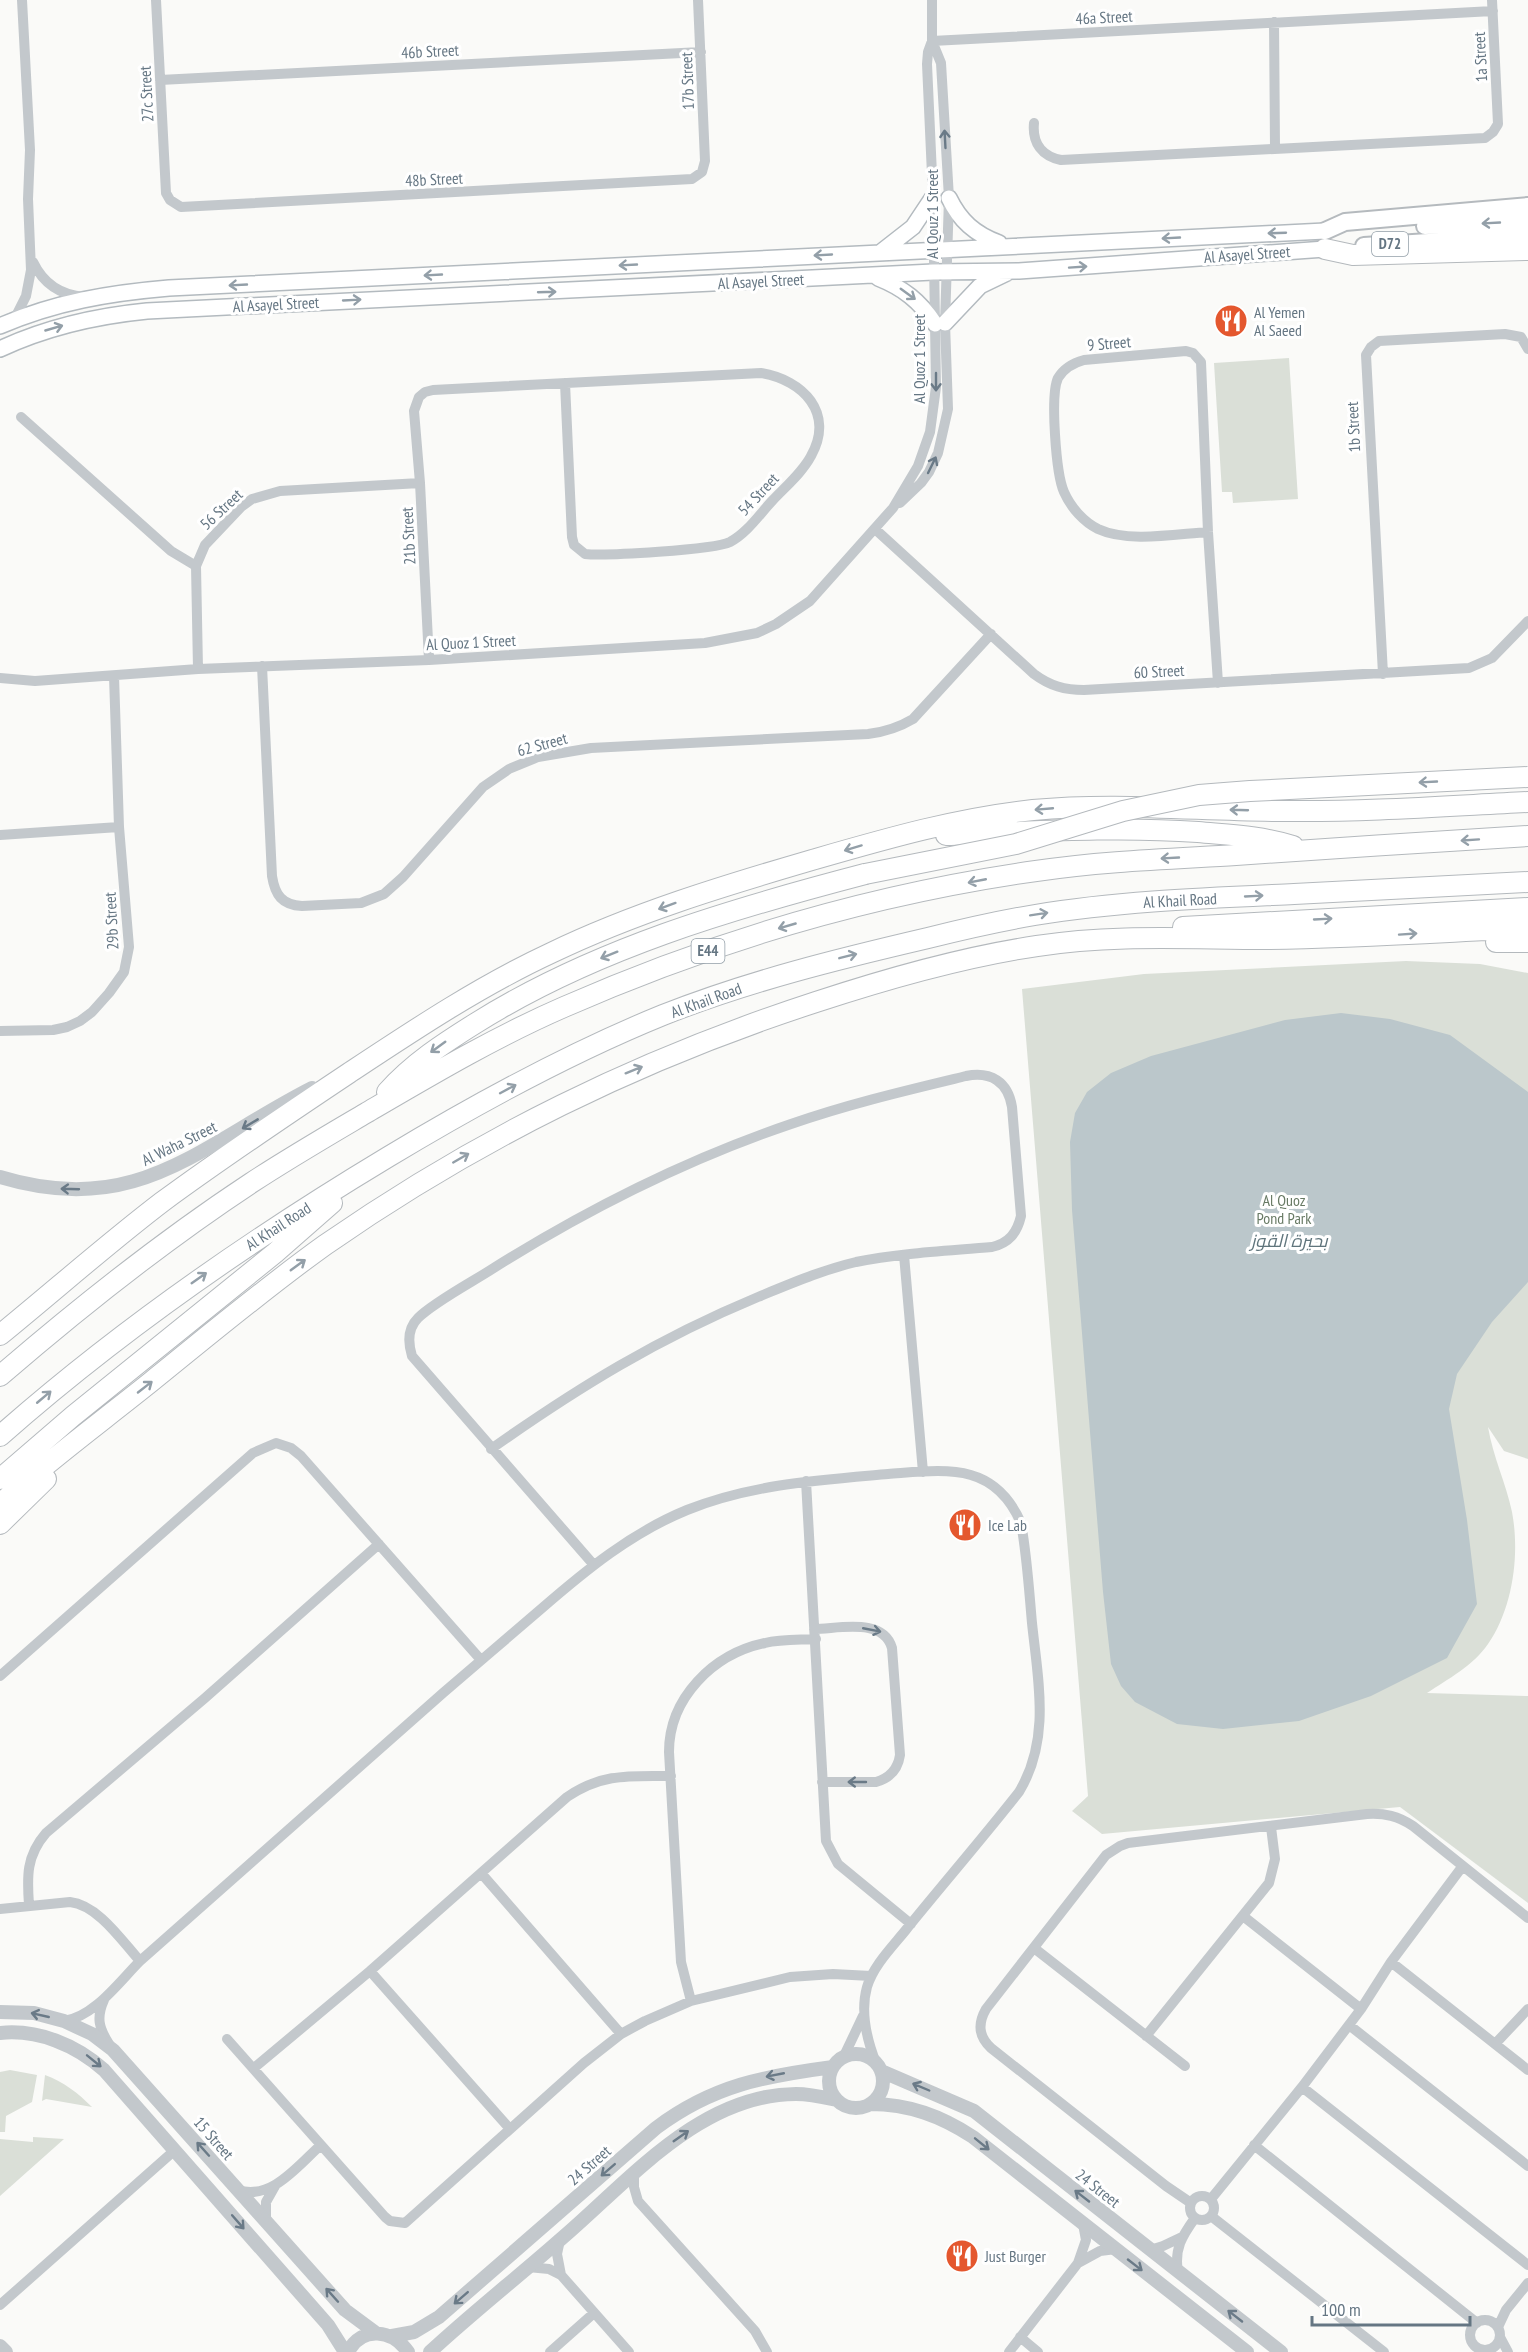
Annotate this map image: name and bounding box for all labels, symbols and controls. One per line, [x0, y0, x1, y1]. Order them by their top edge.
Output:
street label: 46a Street [1075, 5, 1134, 28]
street label: 1a Street [1469, 31, 1491, 83]
street label: 46b Street [401, 39, 460, 63]
street label: 17b Street [676, 51, 698, 110]
street label: 27c Street [135, 65, 157, 123]
one-way arrow [940, 130, 951, 150]
street label: 48b Street [405, 167, 464, 191]
street label: Al Qouz 1 Street [922, 168, 942, 259]
one-way arrow [1481, 217, 1501, 228]
one-way arrow [1268, 228, 1288, 239]
road number: D72 [1372, 232, 1408, 256]
one-way arrow [1162, 233, 1182, 244]
street label: Al Asayel Street [1203, 241, 1291, 267]
one-way arrow [813, 250, 833, 261]
one-way arrow [618, 260, 638, 271]
one-way arrow [1067, 261, 1087, 272]
street label: Al Asayel Street [717, 269, 805, 293]
one-way arrow [424, 270, 444, 281]
one-way arrow [229, 280, 249, 291]
one-way arrow [537, 287, 557, 298]
one-way arrow [900, 288, 916, 300]
street label: Al Asayel Street [232, 292, 320, 316]
one-way arrow [342, 295, 362, 306]
place label: Al Yemen Al Saeed [1254, 302, 1305, 340]
restaurant icon: Al Yemen Al Saeed [1213, 303, 1249, 339]
street label: Al Quoz 1 Street [909, 314, 929, 404]
one-way arrow [44, 322, 63, 333]
street label: 9 Street [1086, 331, 1132, 355]
one-way arrow [930, 372, 942, 392]
street label: 1b Street [1342, 401, 1364, 453]
one-way arrow [926, 457, 938, 475]
street label: 54 Street [733, 468, 783, 519]
street label: 56 Street [196, 484, 247, 534]
street label: 21b Street [396, 506, 420, 565]
street label: Al Quoz 1 Street [426, 630, 517, 654]
street label: 60 Street [1133, 660, 1186, 682]
street label: 62 Street [515, 728, 570, 760]
one-way arrow [1418, 776, 1438, 787]
one-way arrow [1035, 804, 1054, 815]
one-way arrow [1229, 804, 1249, 816]
one-way arrow [1460, 835, 1480, 846]
one-way arrow [844, 843, 863, 854]
one-way arrow [1161, 852, 1181, 863]
one-way arrow [967, 875, 987, 886]
street label: Al Khail Road [1143, 888, 1217, 912]
one-way arrow [1243, 890, 1263, 901]
street label: 29b Street [99, 891, 123, 950]
one-way arrow [658, 901, 677, 912]
one-way arrow [1028, 909, 1048, 920]
one-way arrow [1312, 914, 1332, 925]
one-way arrow [778, 921, 797, 932]
one-way arrow [1397, 928, 1417, 939]
road number: E44 [692, 939, 724, 963]
one-way arrow [600, 950, 619, 961]
one-way arrow [838, 950, 857, 962]
street label: Al Khail Road [668, 978, 744, 1022]
one-way arrow [430, 1041, 446, 1053]
one-way arrow [624, 1064, 643, 1075]
one-way arrow [499, 1083, 516, 1095]
street label: Al Waha Street [138, 1116, 220, 1170]
one-way arrow [242, 1119, 260, 1130]
one-way arrow [452, 1152, 469, 1164]
one-way arrow [61, 1184, 81, 1195]
park label: Al Quoz Pond Park [1257, 1190, 1312, 1228]
street label: Al Khail Road [242, 1197, 314, 1255]
water label: بحيرة القوز [1248, 1229, 1329, 1252]
one-way arrow [289, 1259, 305, 1271]
one-way arrow [190, 1272, 206, 1284]
one-way arrow [137, 1380, 153, 1393]
one-way arrow [36, 1391, 52, 1404]
restaurant icon: Ice Lab [947, 1507, 983, 1543]
place label: Ice Lab [988, 1515, 1027, 1535]
one-way arrow [862, 1625, 881, 1636]
one-way arrow [848, 1776, 868, 1788]
one-way arrow [31, 2009, 50, 2020]
one-way arrow [86, 2055, 102, 2068]
one-way arrow [766, 2070, 785, 2081]
one-way arrow [913, 2081, 931, 2092]
street label: 15 Street [190, 2112, 239, 2164]
one-way arrow [673, 2130, 689, 2142]
one-way arrow [974, 2137, 990, 2150]
street label: 24 Street [563, 2140, 615, 2189]
one-way arrow [196, 2142, 210, 2157]
one-way arrow [601, 2163, 616, 2177]
street label: 24 Street [1072, 2164, 1125, 2212]
one-way arrow [1074, 2190, 1090, 2203]
one-way arrow [231, 2214, 245, 2229]
restaurant icon: Just Burger [944, 2238, 980, 2274]
place label: Just Burger [984, 2246, 1046, 2266]
one-way arrow [1127, 2258, 1143, 2271]
one-way arrow [325, 2288, 339, 2303]
scale bar [1312, 2289, 1470, 2327]
one-way arrow [454, 2291, 469, 2305]
text: 100 m [1321, 2298, 1361, 2321]
one-way arrow [1227, 2310, 1243, 2323]

